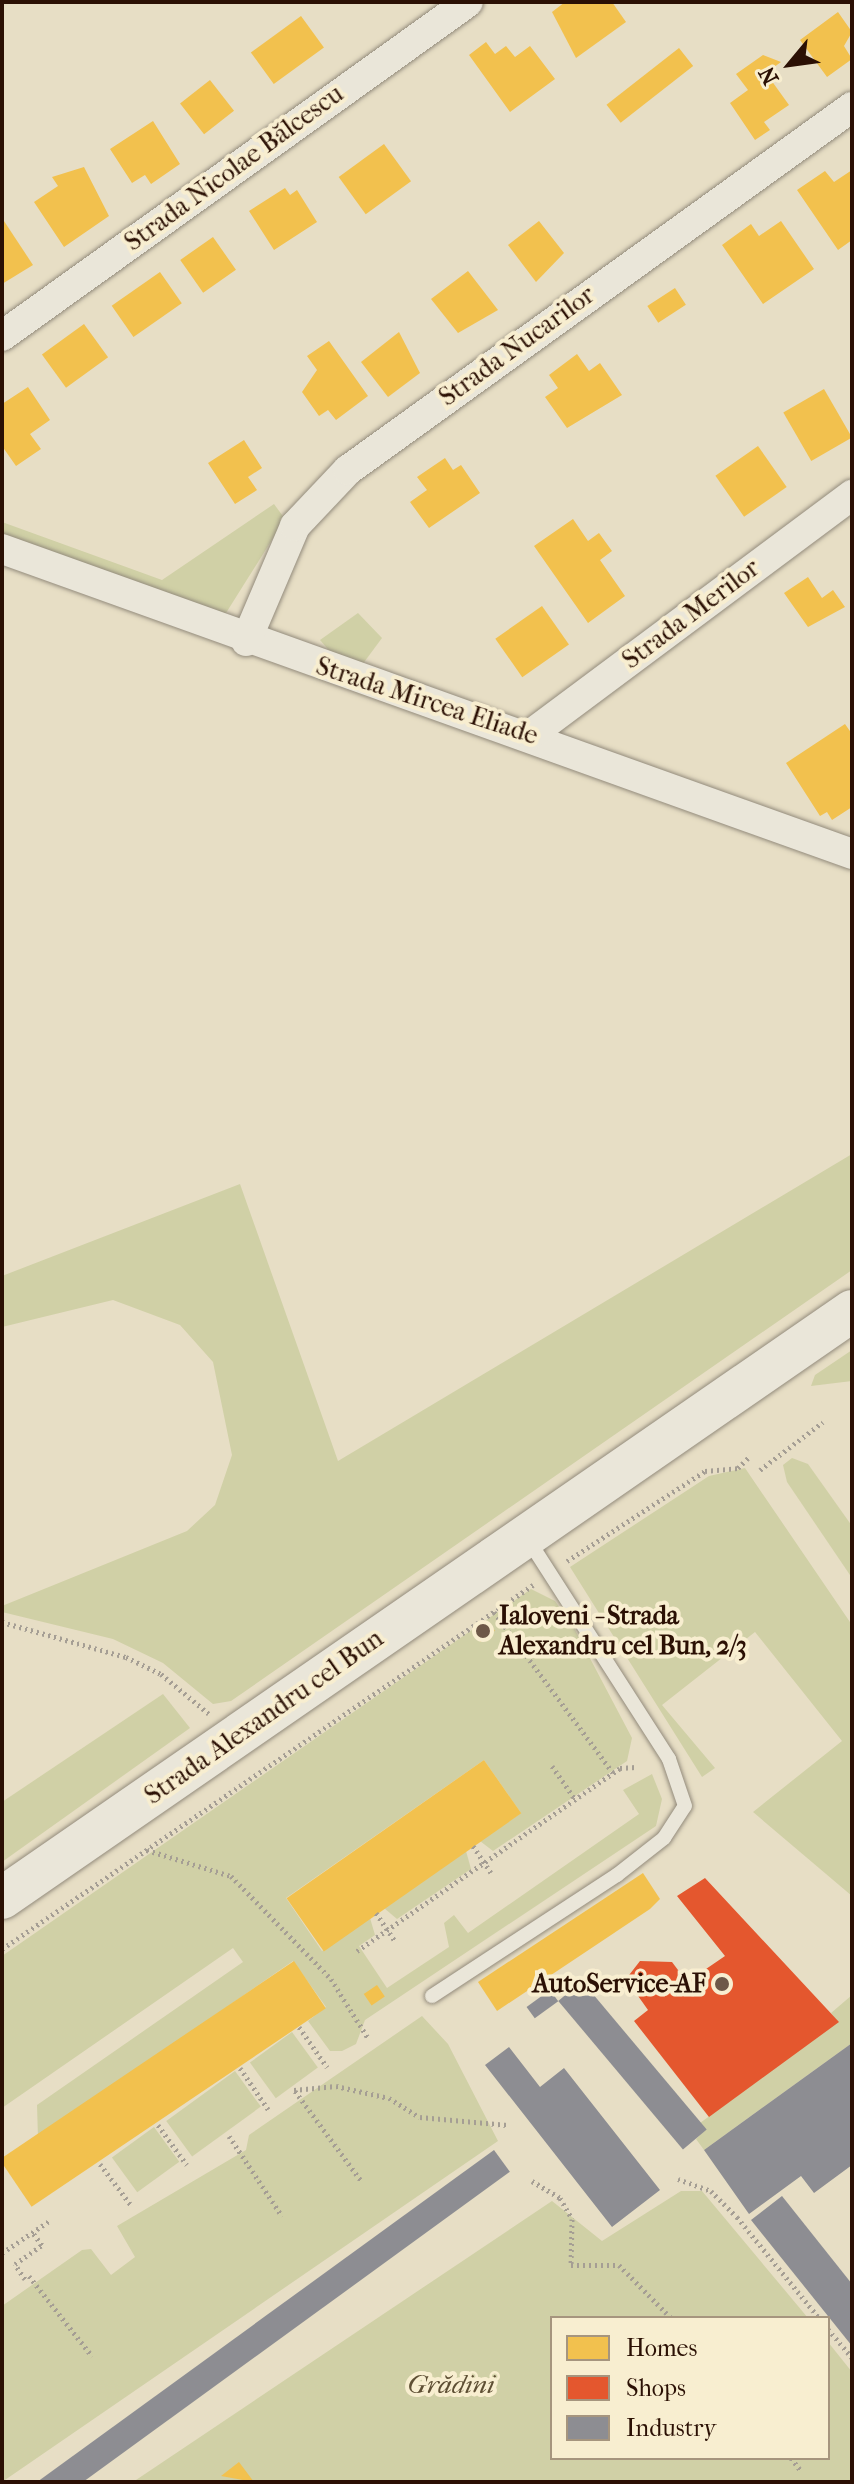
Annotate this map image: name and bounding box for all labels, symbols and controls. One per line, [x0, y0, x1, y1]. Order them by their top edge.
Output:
north arrow [750, 24, 830, 104]
text: N [754, 62, 784, 89]
street label: Strada Nicolae Bălcescu [119, 78, 349, 258]
street label: Strada Nucarilor [433, 279, 601, 413]
street label: Strada Merilor [616, 552, 766, 676]
street label: Strada Mircea Eliade [312, 650, 542, 752]
place label: Ialoveni - Strada Alexandru cel Bun, 2/3 [499, 1600, 747, 1662]
marker: Ialoveni - Strada Alexandru cel Bun, 2/3 [474, 1622, 492, 1640]
street label: Strada Alexandru cel Bun [139, 1623, 389, 1811]
place label: AutoService-AF [533, 1968, 706, 2000]
marker: AutoService-AF [713, 1975, 731, 1993]
legend [550, 2316, 830, 2460]
text: Homes [626, 2334, 697, 2362]
park label: Grădini [408, 2369, 494, 2401]
text: Shops [626, 2374, 686, 2402]
text: Industry [626, 2414, 716, 2442]

